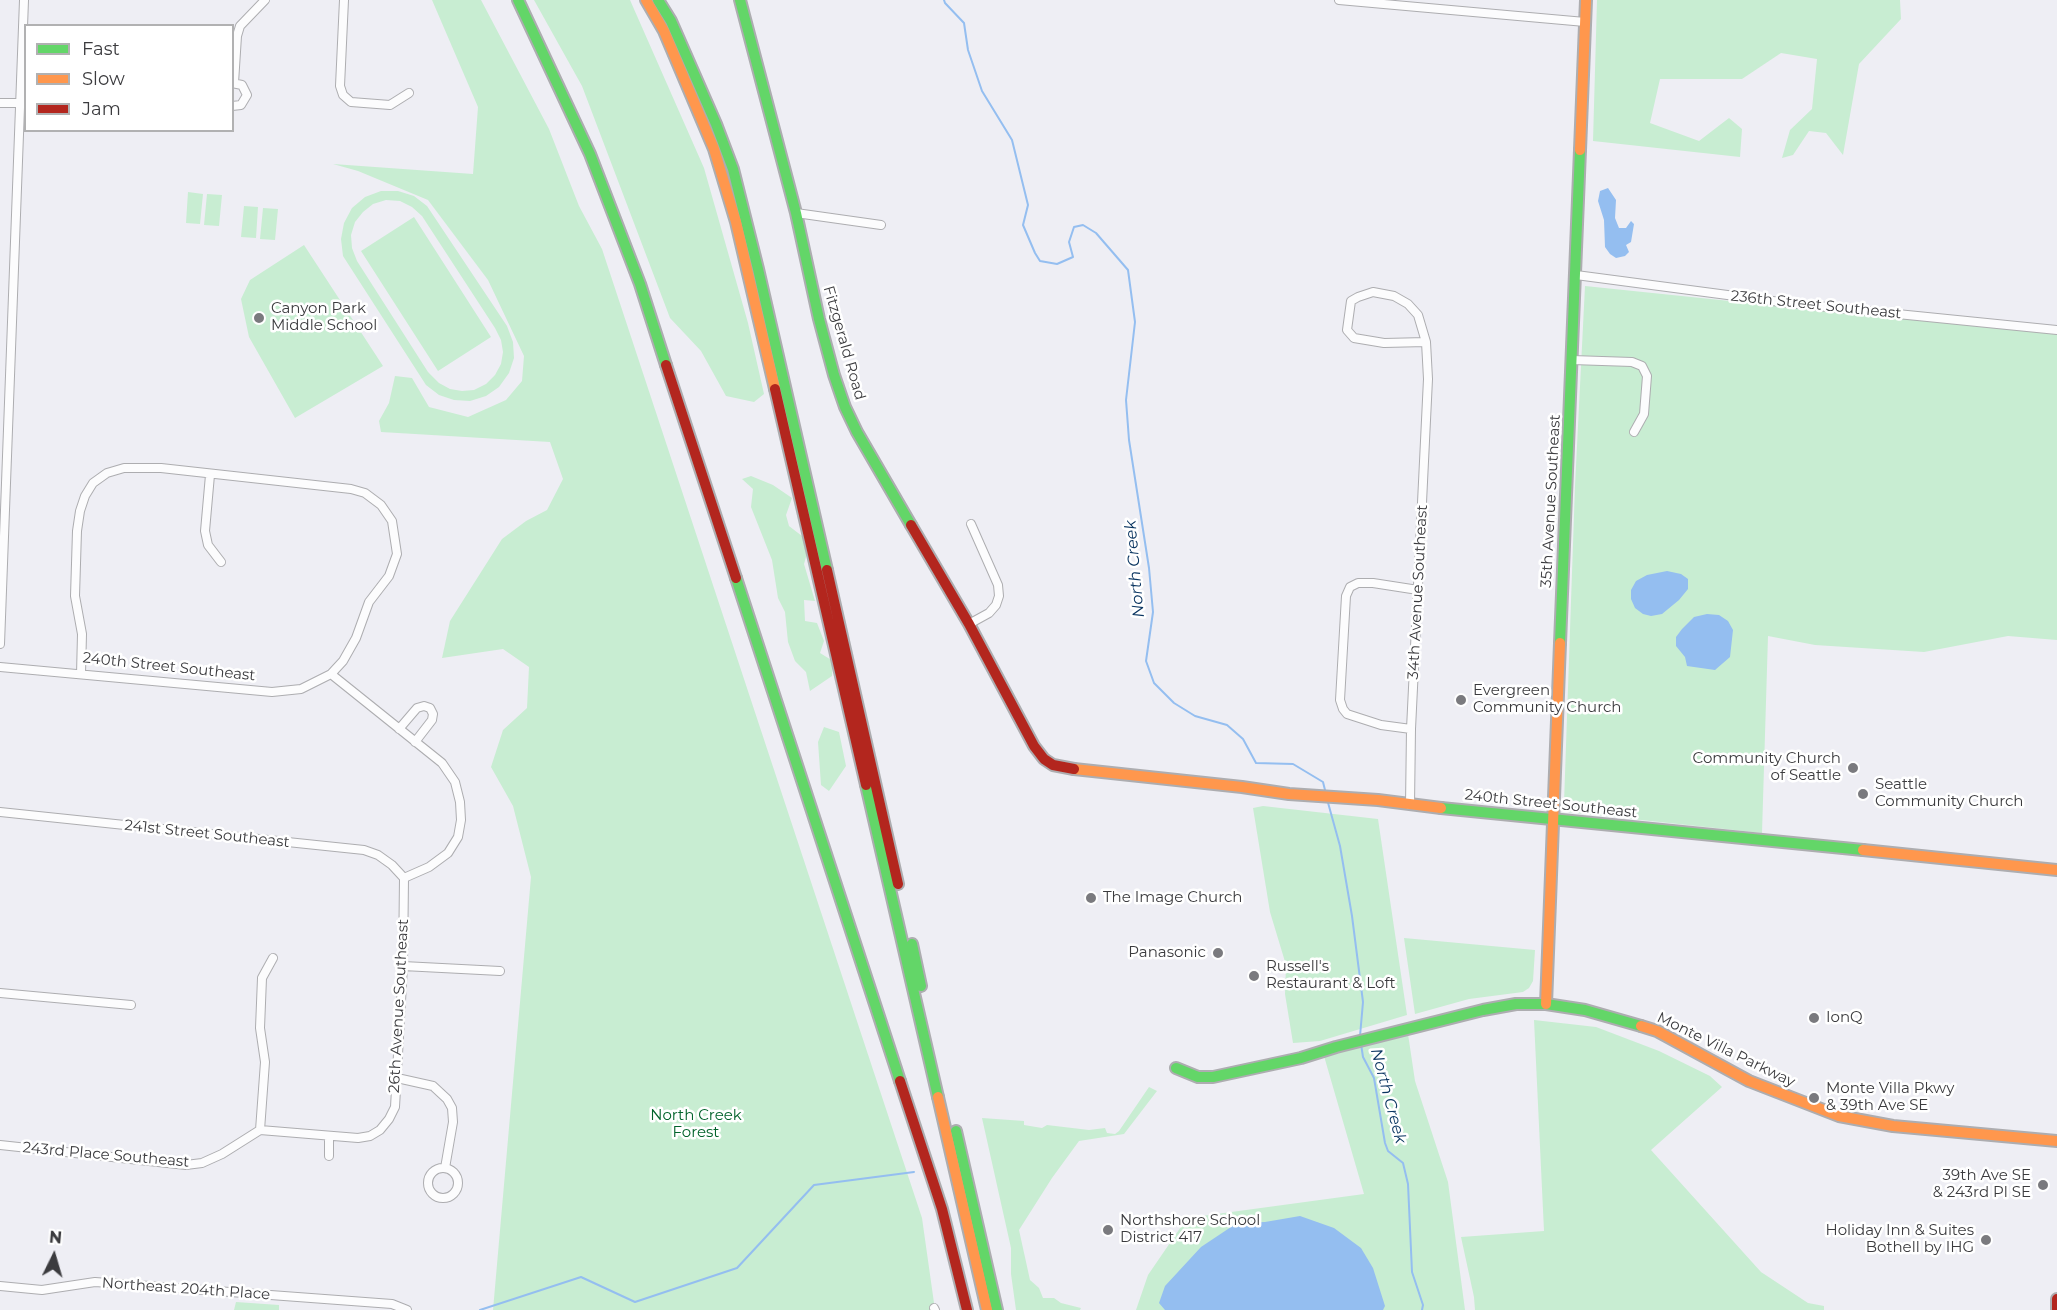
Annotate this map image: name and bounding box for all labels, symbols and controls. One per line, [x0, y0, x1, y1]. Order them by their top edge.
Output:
legend [24, 24, 234, 132]
text: Fast [82, 38, 120, 60]
text: Slow [82, 68, 125, 90]
text: Jam [82, 98, 121, 120]
street label: Fitzgerald Road [819, 284, 869, 402]
street label: 236th Street Southeast [1730, 287, 1902, 323]
place label: Canyon Park Middle School [271, 300, 377, 335]
marker: Canyon Park Middle School [252, 311, 266, 325]
street label: 35th Avenue Southeast [1537, 414, 1565, 588]
street label: 34th Avenue Southeast [1404, 504, 1432, 680]
water label: North Creek [1121, 519, 1149, 619]
street label: 240th Street Southeast [82, 649, 256, 685]
place label: Evergreen Community Church [1473, 682, 1621, 717]
marker: Evergreen Community Church [1454, 693, 1468, 707]
place label: Community Church of Seattle [1693, 750, 1841, 785]
marker: Community Church of Seattle [1846, 761, 1860, 775]
place label: Seattle Community Church [1875, 776, 2023, 811]
street label: 240th Street Southeast [1464, 786, 1638, 822]
marker: Seattle Community Church [1856, 787, 1870, 801]
street label: 241st Street Southeast [124, 816, 290, 852]
place label: The Image Church [1103, 889, 1242, 907]
marker: The Image Church [1084, 891, 1098, 905]
street label: 26th Avenue Southeast [385, 918, 413, 1094]
place label: Panasonic [1128, 944, 1206, 962]
marker: Panasonic [1211, 946, 1225, 960]
place label: Russell's Restaurant & Loft [1266, 958, 1396, 993]
marker: Russell's Restaurant & Loft [1247, 969, 1261, 983]
street label: Monte Villa Parkway [1654, 1009, 1798, 1091]
place label: IonQ [1826, 1009, 1863, 1027]
marker: IonQ [1807, 1011, 1821, 1025]
water label: North Creek [1366, 1046, 1410, 1146]
place label: Monte Villa Pkwy & 39th Ave SE [1826, 1080, 1954, 1115]
marker: Monte Villa Pkwy & 39th Ave SE [1807, 1091, 1821, 1105]
park label: North Creek Forest [650, 1107, 742, 1142]
street label: 243rd Place Southeast [22, 1139, 190, 1171]
place label: 39th Ave SE & 243rd Pl SE [1933, 1167, 2031, 1202]
marker: 39th Ave SE & 243rd Pl SE [2036, 1178, 2050, 1192]
place label: Northshore School District 417 [1120, 1212, 1260, 1247]
place label: Holiday Inn & Suites Bothell by IHG [1825, 1222, 1974, 1257]
marker: Northshore School District 417 [1101, 1223, 1115, 1237]
north arrow [24, 1226, 84, 1286]
text: N [48, 1228, 63, 1248]
marker: Holiday Inn & Suites Bothell by IHG [1979, 1233, 1993, 1247]
street label: Northeast 204th Place [101, 1274, 271, 1304]

